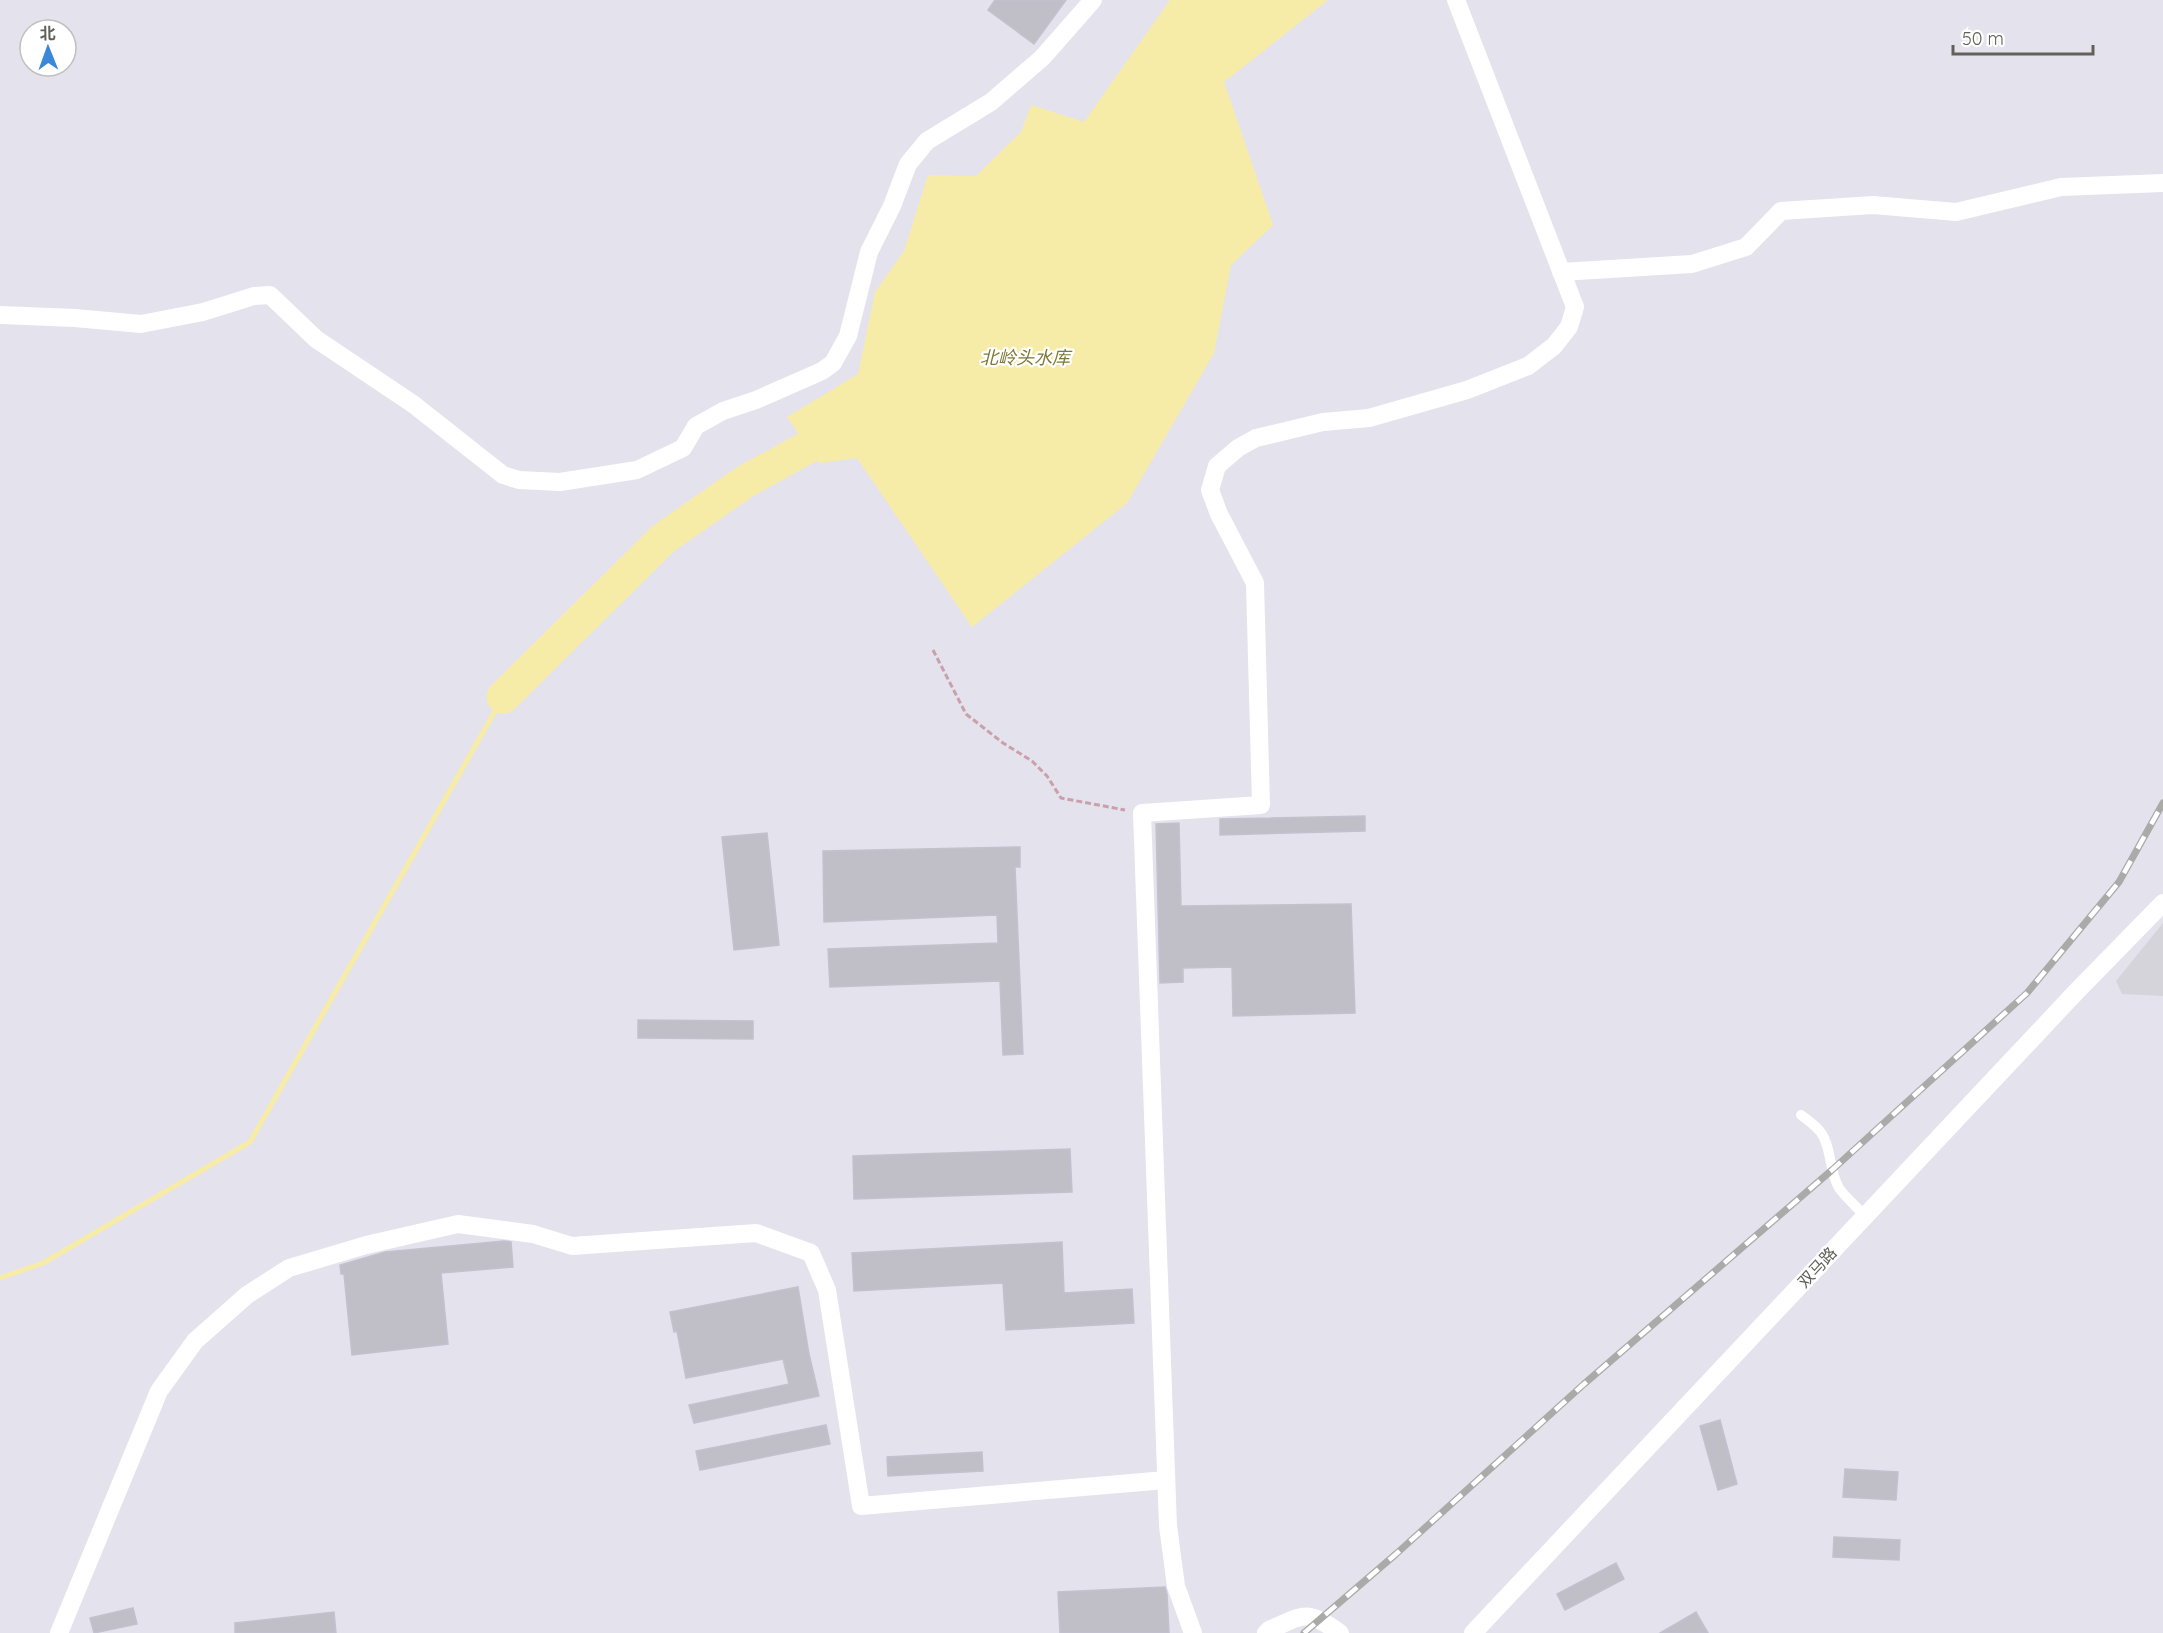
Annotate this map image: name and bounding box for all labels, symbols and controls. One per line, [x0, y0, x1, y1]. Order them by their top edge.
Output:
north arrow [18, 18, 78, 78]
scale bar [1953, 18, 2092, 56]
text: 北 [40, 23, 56, 43]
text: 50 m [1962, 27, 2004, 50]
water label: 北岭头水库 [980, 346, 1073, 369]
street label: 双马路 [1793, 1243, 1841, 1291]

